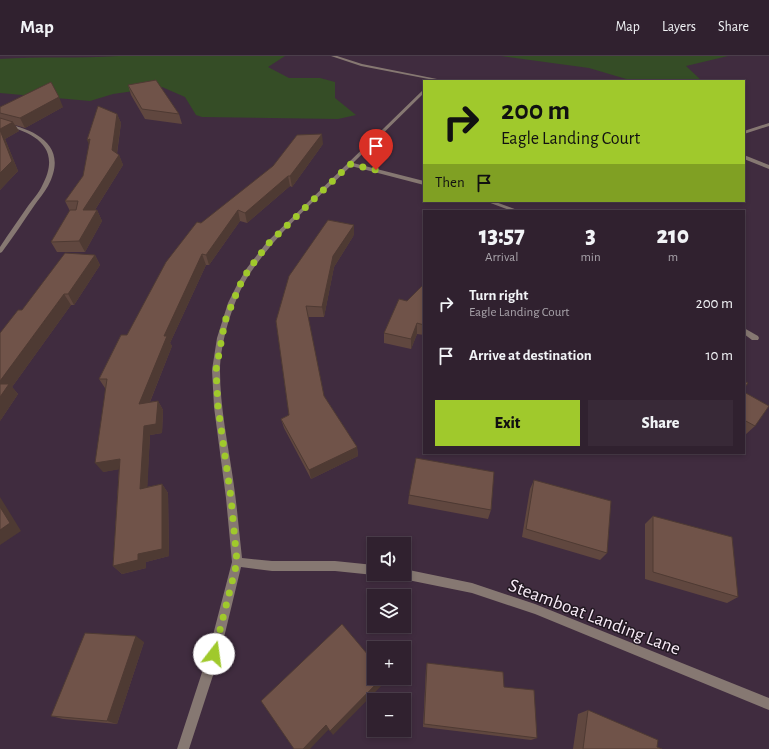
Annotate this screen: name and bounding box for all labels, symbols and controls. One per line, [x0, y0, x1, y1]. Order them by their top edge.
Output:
text: Map [20, 18, 54, 37]
text: Map [615, 20, 640, 34]
text: Layers [662, 20, 696, 34]
text: Share [718, 20, 749, 34]
icon: right [435, 96, 487, 148]
text: 200 m [501, 97, 570, 125]
pin [359, 129, 393, 170]
text: Eagle Landing Court [501, 130, 640, 148]
icon: arrive [365, 135, 387, 157]
icon: arrive [473, 172, 495, 194]
text: Then [435, 175, 465, 190]
text: 13:57 [479, 224, 525, 248]
text: 3 [585, 224, 596, 248]
text: 210 [656, 224, 689, 248]
text: Arrival [485, 251, 518, 264]
text: min [580, 251, 601, 264]
text: m [668, 251, 678, 264]
text: Turn right [469, 288, 528, 303]
icon: right [435, 293, 457, 315]
text: 200 m [696, 296, 733, 311]
text: Eagle Landing Court [469, 306, 569, 319]
icon: arrive [435, 345, 457, 367]
text: Arrive at destination [469, 348, 592, 363]
text: 10 m [705, 348, 733, 363]
button: Exit [435, 400, 580, 446]
button: Share [588, 400, 733, 446]
map controls [367, 537, 411, 737]
button: sound [367, 537, 411, 581]
street label: Steamboat Landing Lane [506, 576, 683, 659]
button: layers [367, 589, 411, 633]
position arrow [193, 633, 235, 675]
button: + [367, 641, 411, 685]
button: − [367, 693, 411, 737]

